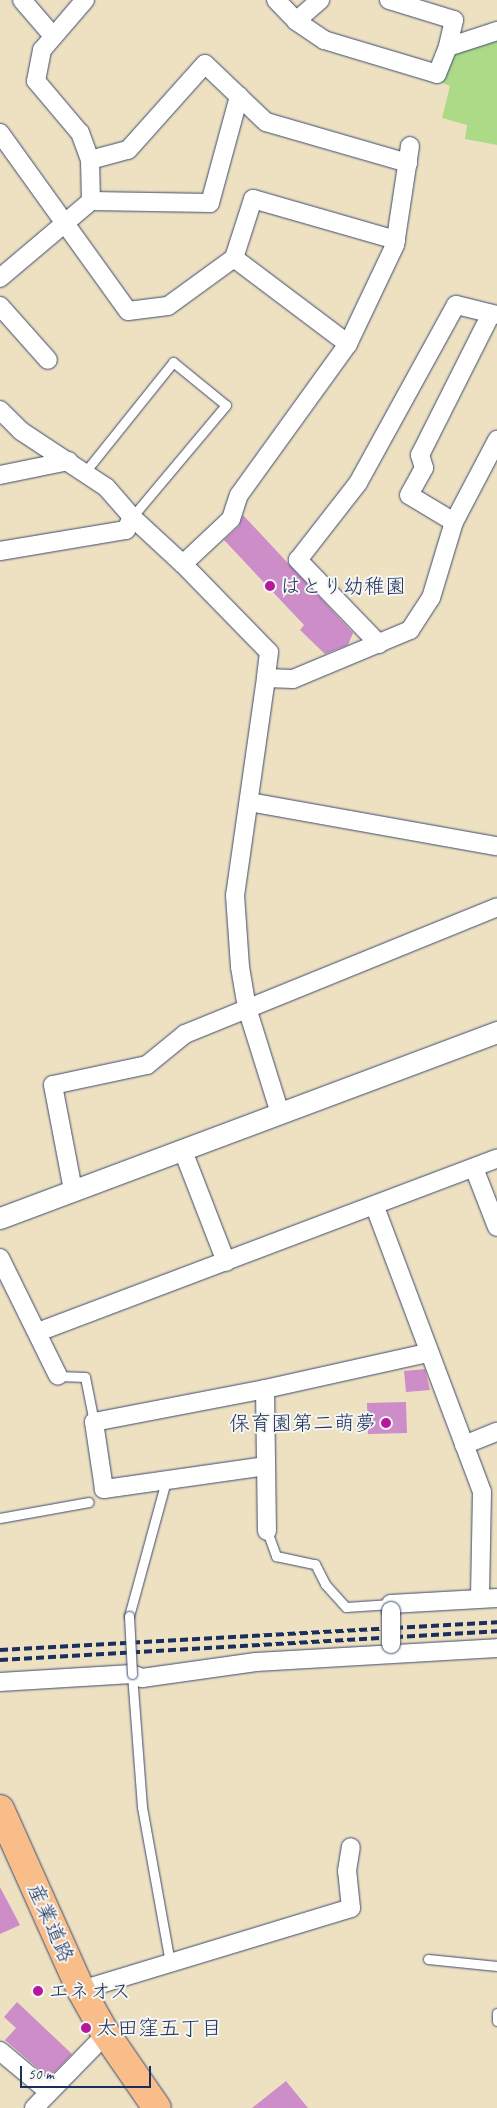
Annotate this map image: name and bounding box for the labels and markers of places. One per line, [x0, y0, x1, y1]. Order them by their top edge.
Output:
place label: はとり幼稚園 [280, 573, 406, 599]
marker: はとり幼稚園 [264, 580, 276, 592]
place label: 保育園第二萌夢 [229, 1410, 376, 1436]
marker: 保育園第二萌夢 [380, 1417, 392, 1429]
place label: エネオス [48, 1978, 132, 2004]
marker: エネオス [32, 1985, 44, 1997]
place label: 太田窪五丁目 [96, 2015, 222, 2041]
marker: 太田窪五丁目 [80, 2022, 92, 2034]

